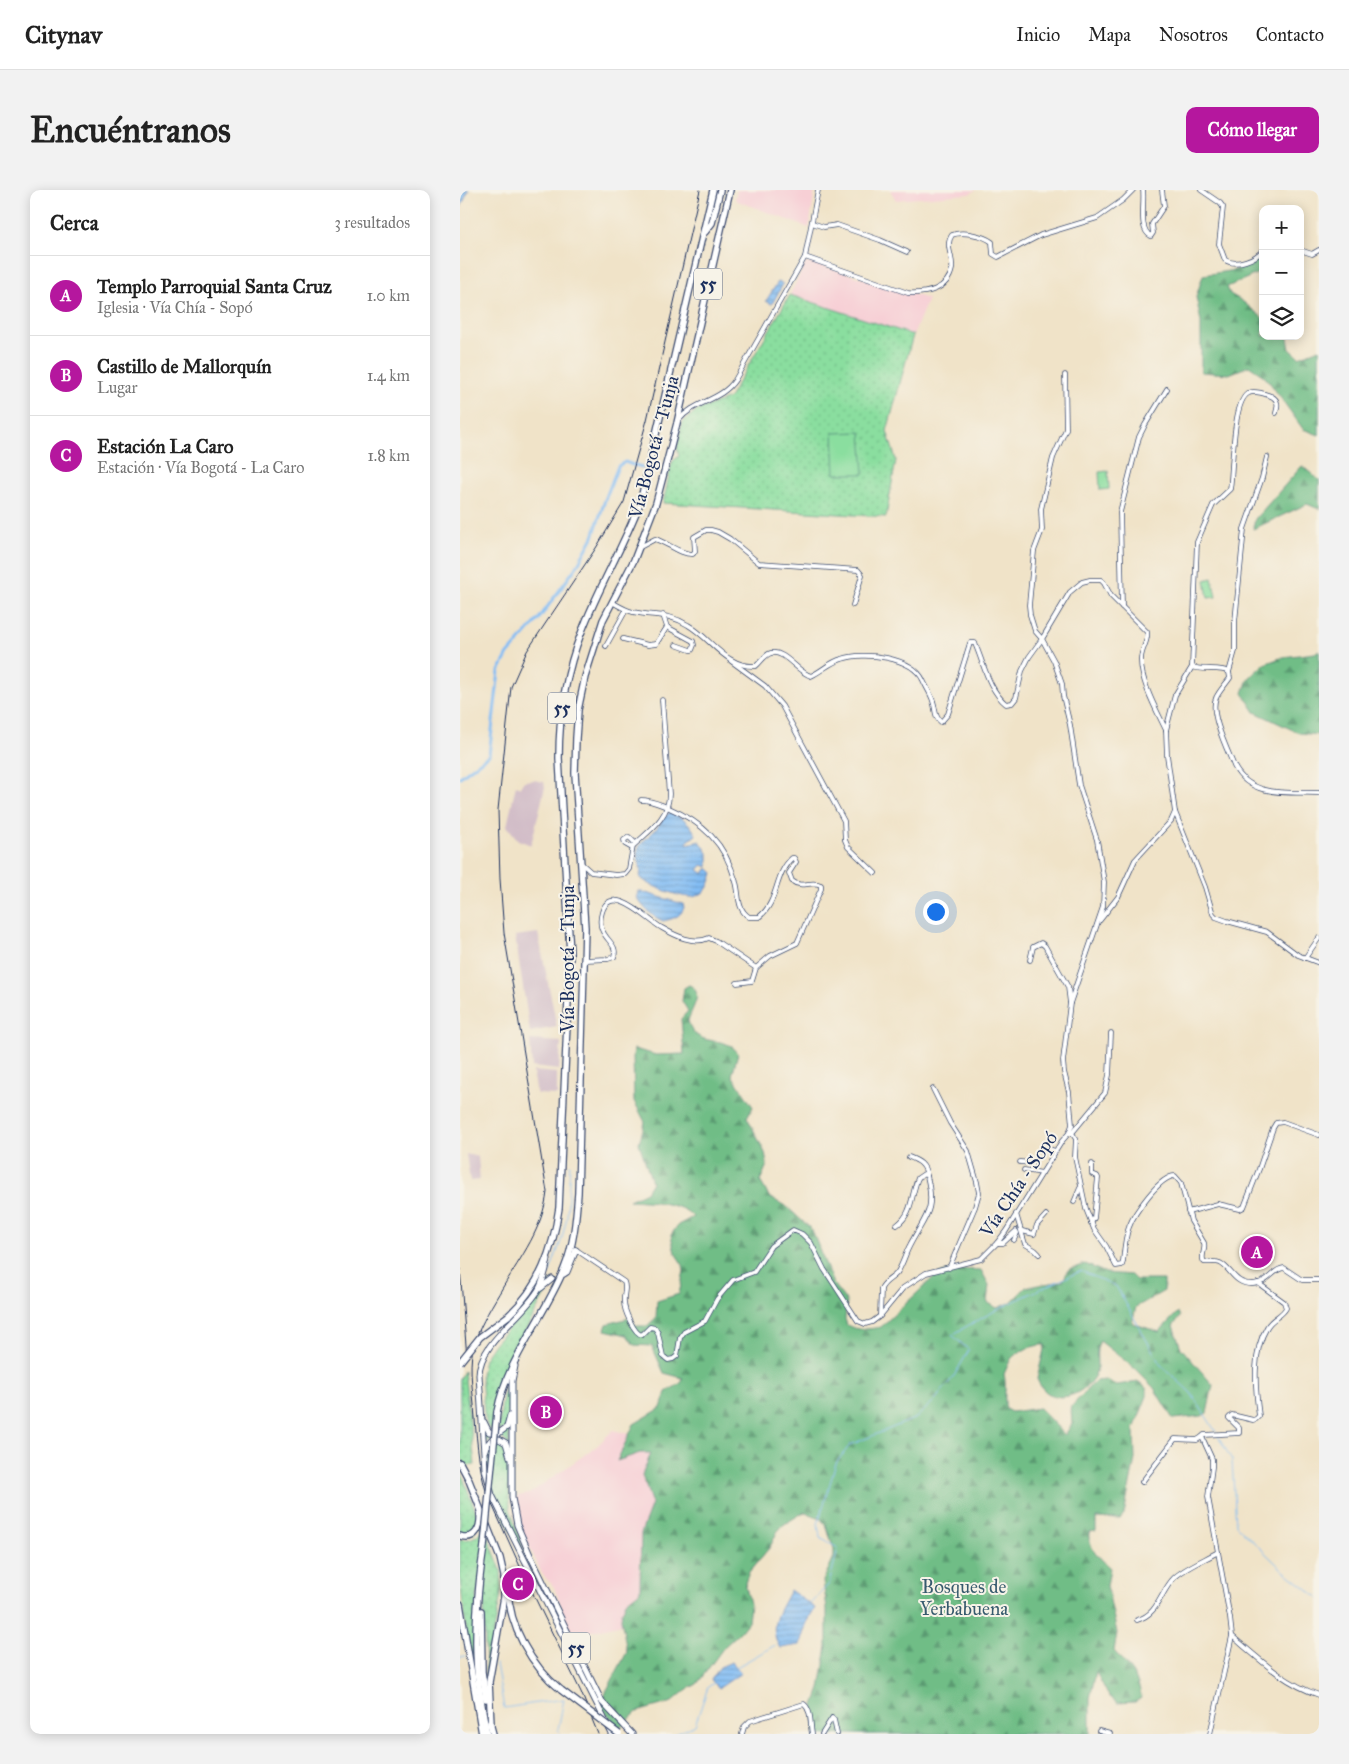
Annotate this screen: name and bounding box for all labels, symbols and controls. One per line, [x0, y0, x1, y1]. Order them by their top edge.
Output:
text: Citynav [25, 20, 102, 50]
text: Inicio [1016, 24, 1060, 46]
text: Mapa [1088, 24, 1131, 46]
text: Nosotros [1159, 24, 1228, 46]
text: Contacto [1256, 24, 1324, 46]
button: Cómo llegar [1186, 107, 1319, 153]
text: Encuéntranos [30, 109, 231, 152]
map controls [1259, 205, 1304, 340]
button: + [1259, 205, 1304, 250]
text: Cerca [50, 210, 99, 236]
text: 3 resultados [335, 213, 410, 232]
button: − [1259, 250, 1304, 295]
road number: 55 [694, 268, 722, 300]
text: Templo Parroquial Santa Cruz [97, 275, 332, 298]
text: A [61, 286, 71, 305]
text: 1.0 km [367, 286, 410, 305]
button: layers [1259, 295, 1304, 340]
text: Iglesia · Vía Chía - Sopó [97, 298, 253, 317]
text: Castillo de Mallorquín [97, 355, 272, 378]
text: B [61, 366, 71, 385]
text: 1.4 km [367, 366, 410, 385]
street label: Vía Bogotá - Tunja [623, 372, 685, 523]
text: Lugar [97, 378, 138, 397]
text: Estación La Caro [97, 435, 233, 458]
text: C [61, 446, 71, 465]
text: 1.8 km [368, 446, 410, 465]
text: Estación · Vía Bogotá - La Caro [97, 458, 304, 477]
road number: 55 [548, 692, 576, 724]
street label: Vía Bogotá - Tunja [556, 884, 580, 1034]
your location [923, 899, 949, 925]
street label: Vía Chía - Sopó [974, 1127, 1062, 1242]
pin: A [1241, 1233, 1273, 1271]
pin: B [530, 1393, 562, 1431]
pin: C [502, 1565, 534, 1603]
park label: Bosques de Yerbabuena [920, 1575, 1009, 1620]
road number: 55 [562, 1632, 590, 1664]

